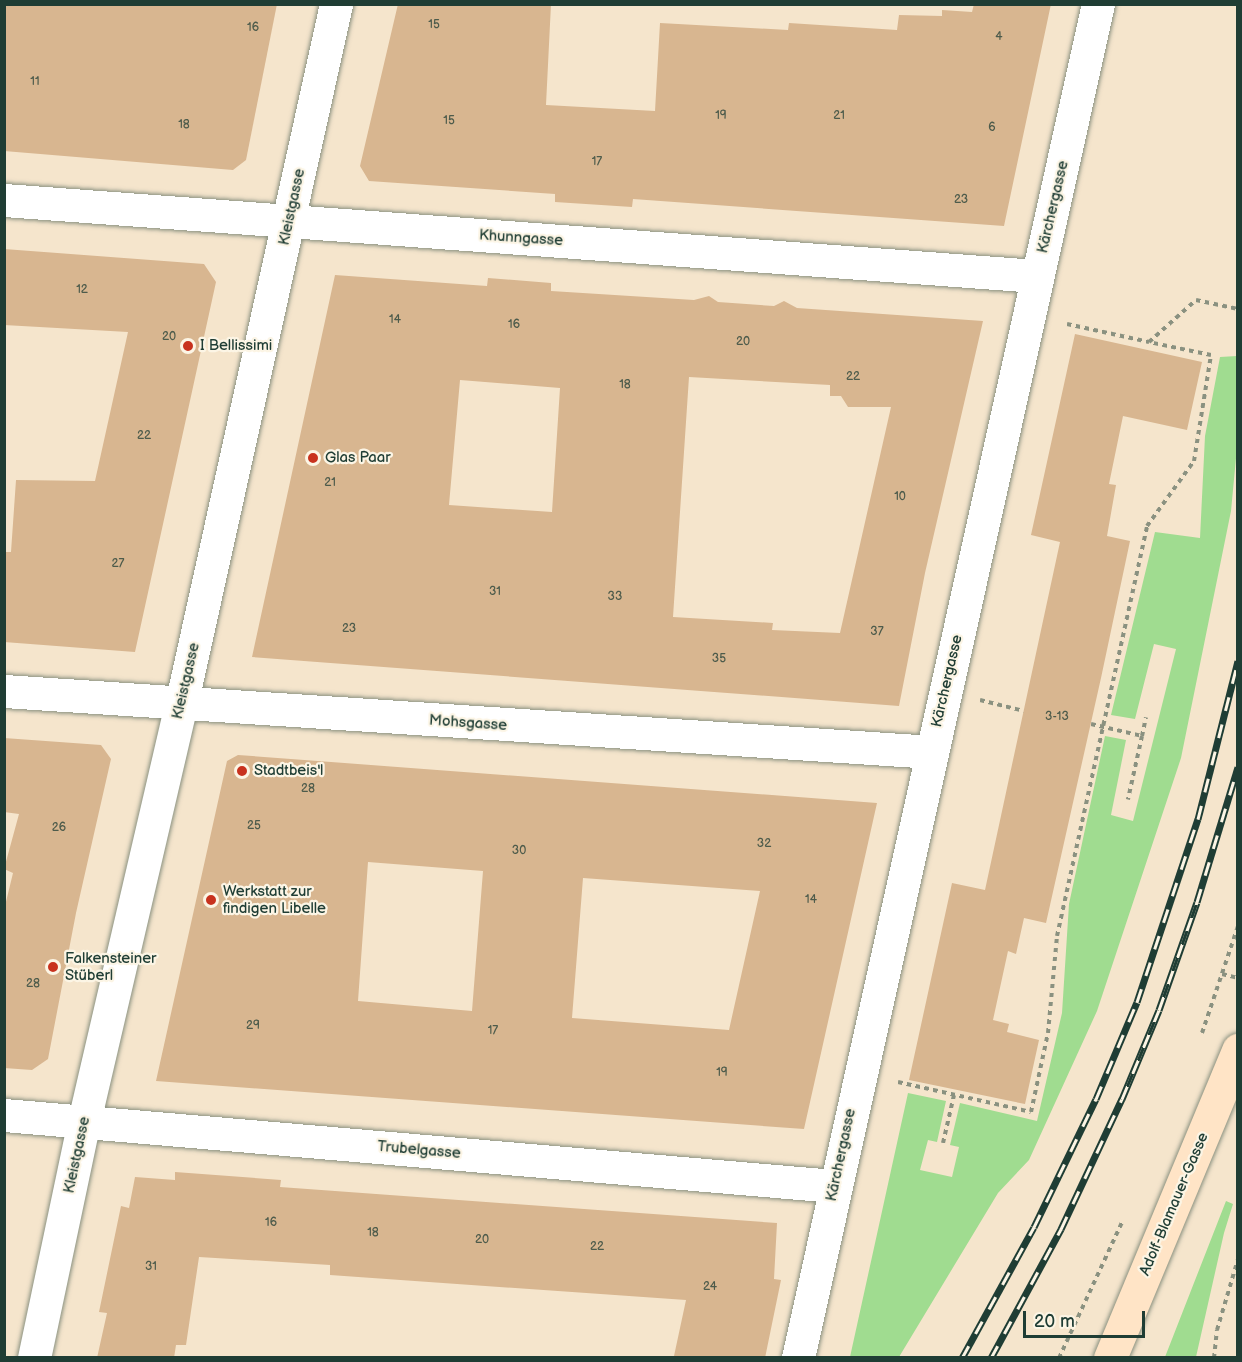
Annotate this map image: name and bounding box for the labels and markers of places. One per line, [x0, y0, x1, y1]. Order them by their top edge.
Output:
place label: I Bellissimi [200, 337, 272, 355]
marker: I Bellissimi [181, 339, 195, 353]
place label: Glas Paar [325, 449, 391, 467]
marker: Glas Paar [306, 451, 320, 465]
place label: Stadtbeis'l [254, 762, 323, 780]
marker: Stadtbeis'l [235, 764, 249, 778]
place label: Werkstatt zur findigen Libelle [223, 882, 326, 917]
marker: Werkstatt zur findigen Libelle [204, 893, 218, 907]
place label: Falkensteiner Stüberl [65, 949, 157, 984]
marker: Falkensteiner Stüberl [46, 960, 60, 974]

